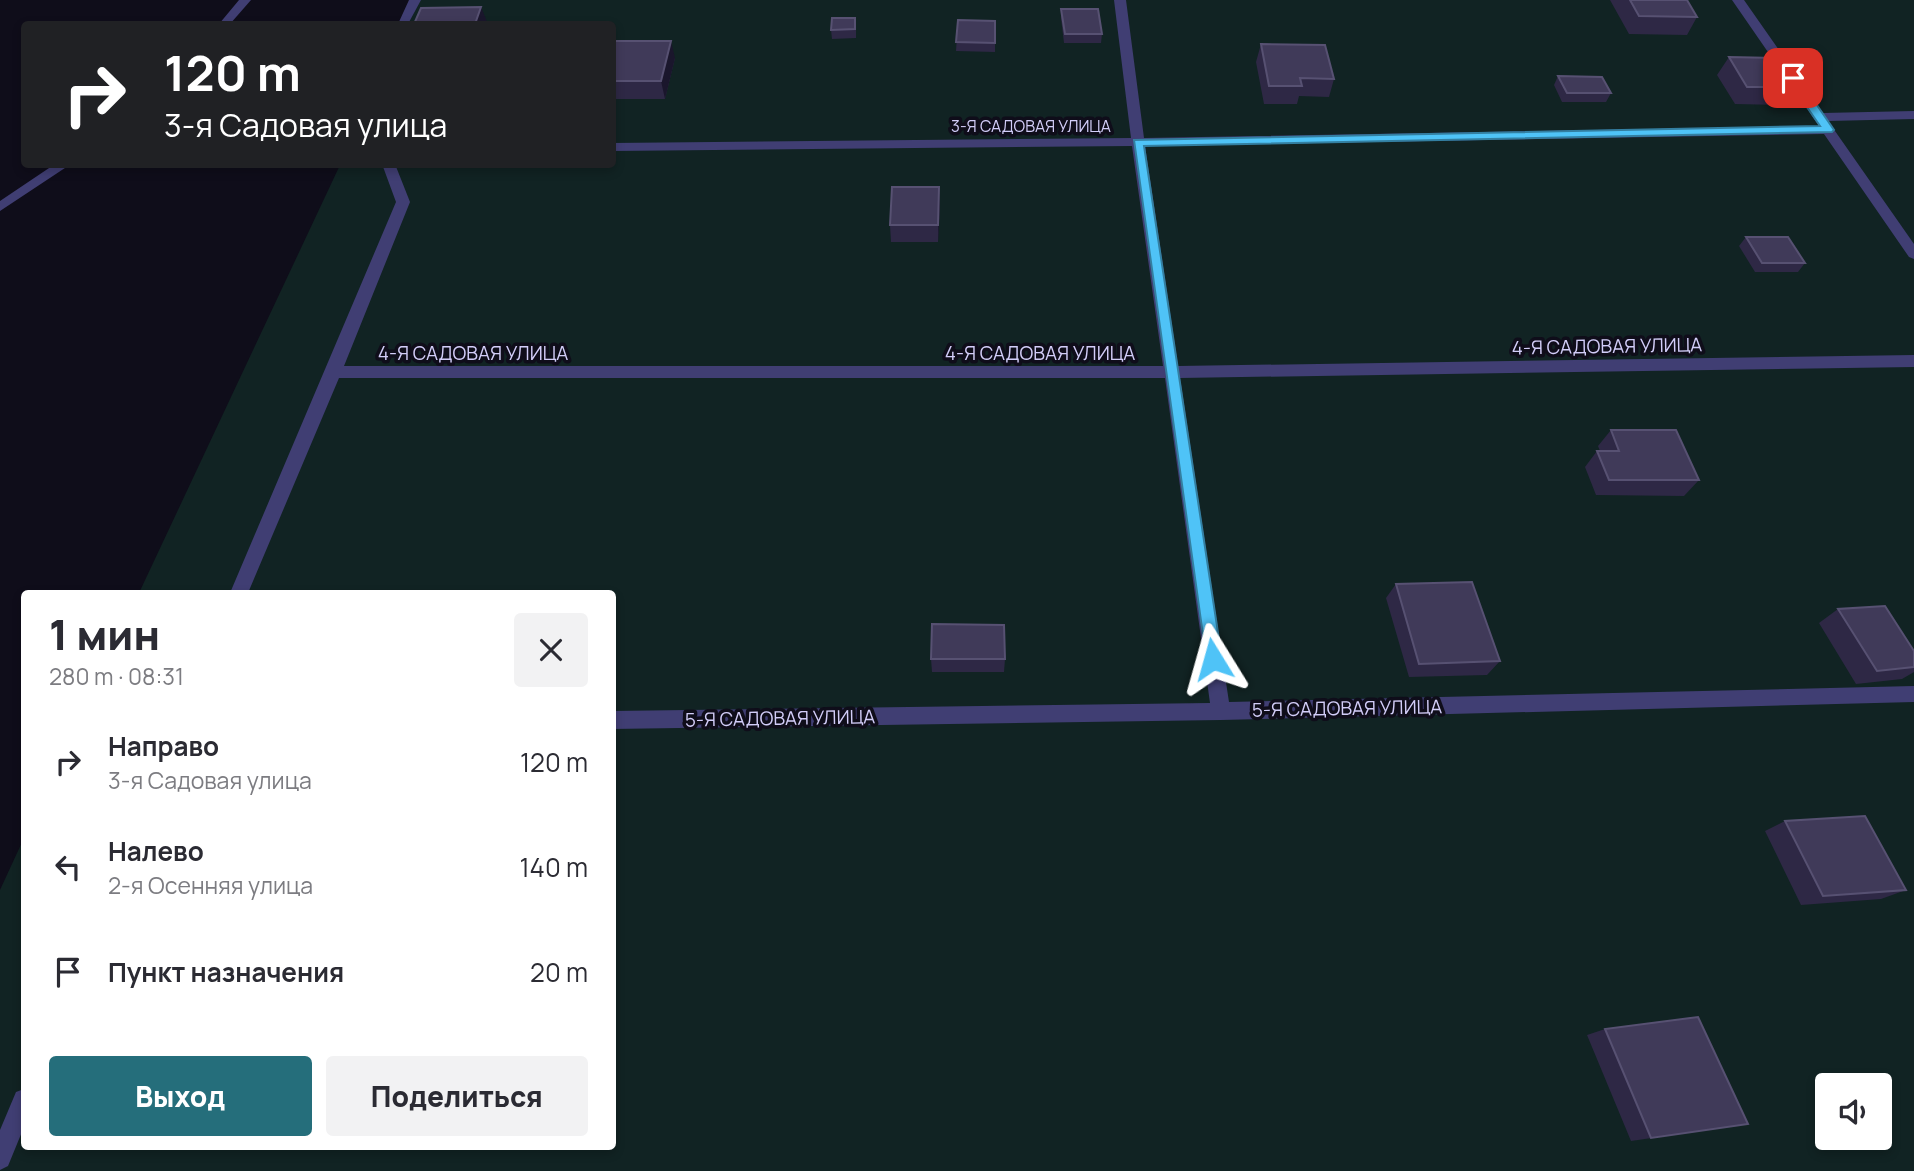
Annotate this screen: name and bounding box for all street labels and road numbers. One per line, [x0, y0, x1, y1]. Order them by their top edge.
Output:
street label: 3-Я САДОВАЯ УЛИЦА [951, 115, 1111, 137]
street label: 4-Я САДОВАЯ УЛИЦА [1511, 331, 1703, 361]
street label: 4-Я САДОВАЯ УЛИЦА [378, 340, 568, 366]
street label: 4-Я САДОВАЯ УЛИЦА [945, 340, 1135, 366]
street label: 5-Я САДОВАЯ УЛИЦА [1252, 693, 1442, 723]
street label: 5-Я САДОВАЯ УЛИЦА [685, 703, 875, 733]

